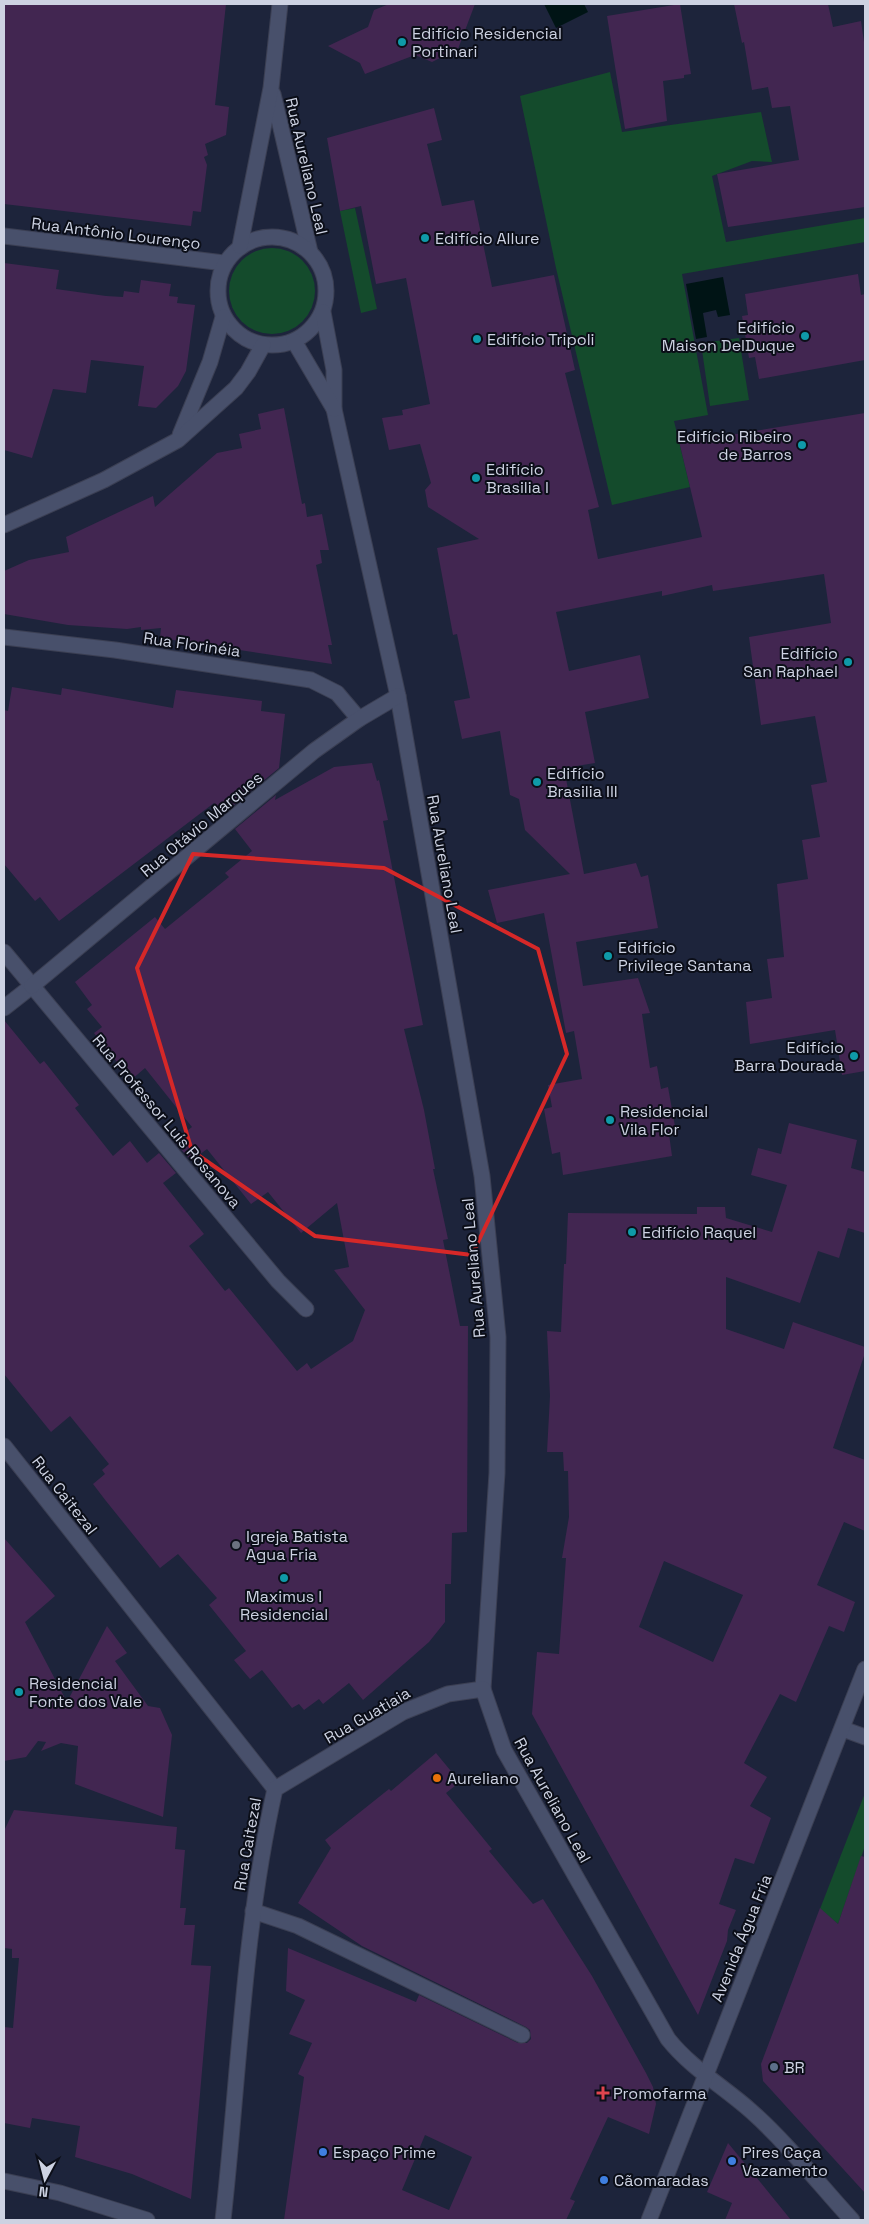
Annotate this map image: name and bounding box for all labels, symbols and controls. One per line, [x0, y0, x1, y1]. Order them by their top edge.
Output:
place label: Edifício Residencial Portinari [412, 23, 562, 62]
marker: Edifício Residencial Portinari [396, 36, 408, 48]
street label: Rua Aureliano Leal [281, 95, 333, 237]
street label: Rua Antônio Lourenço [30, 213, 202, 254]
place label: Edifício Allure [435, 228, 539, 249]
marker: Edifício Allure [419, 232, 431, 244]
place label: Edifício Maison DelDuque [662, 317, 795, 356]
place label: Edifício Tripoli [487, 329, 594, 350]
marker: Edifício Maison DelDuque [799, 330, 811, 342]
marker: Edifício Tripoli [471, 333, 483, 345]
place label: Edifício Ribeiro de Barros [677, 426, 792, 465]
marker: Edifício Ribeiro de Barros [796, 439, 808, 451]
place label: Edifício Brasilia I [486, 459, 549, 498]
marker: Edifício Brasilia I [470, 472, 482, 484]
street label: Rua Florinéia [142, 627, 242, 662]
place label: Edifício San Raphael [743, 643, 838, 682]
marker: Edifício San Raphael [842, 656, 854, 668]
place label: Edifício Brasilia III [547, 763, 618, 802]
street label: Rua Otávio Marques [136, 767, 267, 882]
marker: Edifício Brasilia III [531, 776, 543, 788]
street label: Rua Aureliano Leal [422, 793, 467, 935]
place label: Edifício Privilege Santana [618, 937, 751, 976]
marker: Edifício Privilege Santana [602, 950, 614, 962]
street label: Rua Professor Luís Rosanova [88, 1030, 246, 1213]
place label: Edifício Barra Dourada [735, 1037, 844, 1076]
marker: Edifício Barra Dourada [848, 1050, 860, 1062]
place label: Residencial Vila Flor [620, 1101, 708, 1140]
marker: Residencial Vila Flor [604, 1114, 616, 1126]
street label: Rua Aureliano Leal [457, 1197, 490, 1339]
place label: Edifício Raquel [642, 1222, 756, 1243]
marker: Edifício Raquel [626, 1226, 638, 1238]
street label: Rua Caitezal [27, 1452, 102, 1539]
place label: Igreja Batista Agua Fria [246, 1526, 348, 1565]
marker: Igreja Batista Agua Fria [230, 1539, 242, 1551]
marker: Maximus I Residencial [278, 1572, 290, 1584]
place label: Maximus I Residencial [240, 1586, 328, 1625]
place label: Residencial Fonte dos Vale [29, 1673, 142, 1712]
street label: Rua Guatiaia [320, 1682, 414, 1748]
marker: Residencial Fonte dos Vale [13, 1686, 25, 1698]
street label: Rua Aureliano Leal [509, 1734, 596, 1867]
place label: Aureliano [447, 1768, 519, 1789]
marker: Aureliano [431, 1772, 443, 1784]
street label: Rua Caitezal [229, 1796, 266, 1892]
street label: Avenida Água Fria [706, 1871, 777, 2005]
place label: BR [784, 2057, 805, 2078]
marker: BR [768, 2061, 780, 2073]
place label: Promofarma [613, 2083, 707, 2104]
marker: Promofarma [597, 2087, 609, 2099]
place label: Espaço Prime [333, 2142, 436, 2163]
place label: Pires Caça Vazamento [742, 2142, 828, 2181]
marker: Espaço Prime [317, 2146, 329, 2158]
north arrow [20, 2154, 70, 2204]
marker: Pires Caça Vazamento [726, 2155, 738, 2167]
place label: Cãomaradas [614, 2170, 709, 2191]
marker: Cãomaradas [598, 2174, 610, 2186]
text: N [38, 2182, 49, 2201]

